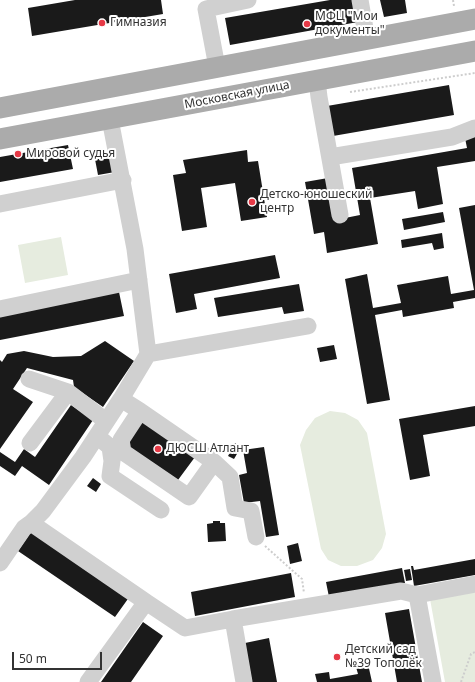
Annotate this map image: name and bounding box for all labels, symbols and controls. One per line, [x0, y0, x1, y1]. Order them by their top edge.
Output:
place label: МФЦ "Мои документы" [315, 10, 385, 38]
place label: Гимназия [110, 16, 167, 30]
marker: Гимназия [97, 18, 107, 28]
marker: МФЦ "Мои документы" [302, 19, 312, 29]
street label: Московская улица [183, 78, 291, 112]
place label: Мировой судья [26, 147, 115, 161]
marker: Мировой судья [13, 149, 23, 159]
place label: Детско-юношеский центр [260, 188, 372, 216]
marker: Детско-юношеский центр [247, 197, 257, 207]
place label: ДЮСШ Атлант [166, 442, 249, 456]
marker: ДЮСШ Атлант [153, 444, 163, 454]
place label: Детский сад №39 Тополёк [345, 643, 422, 671]
scale bar [14, 644, 104, 670]
text: 50 m [19, 650, 47, 667]
marker: Детский сад №39 Тополёк [332, 652, 342, 662]

